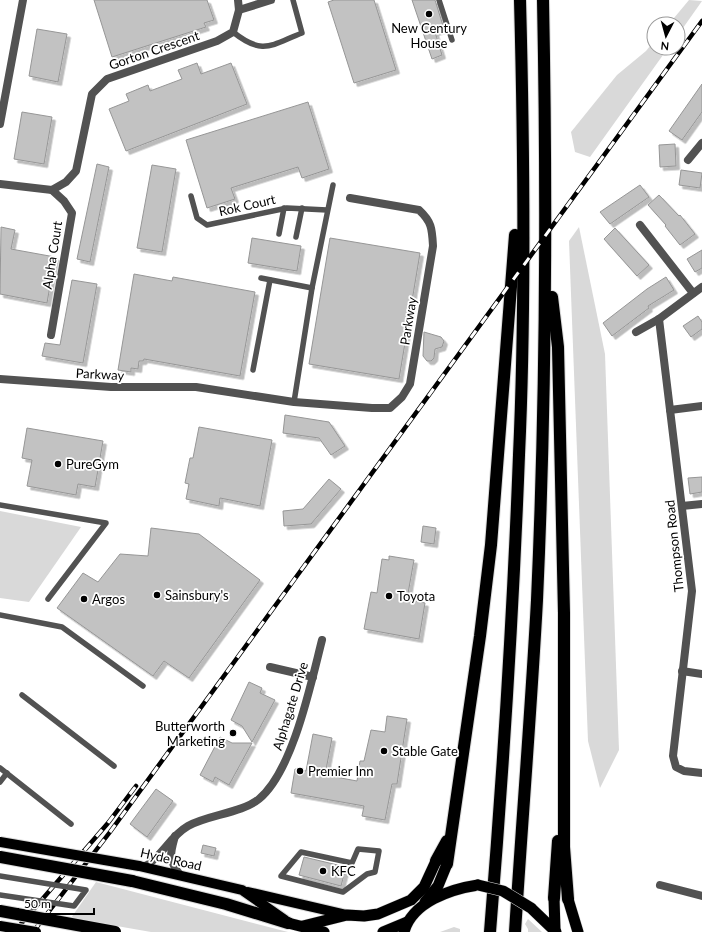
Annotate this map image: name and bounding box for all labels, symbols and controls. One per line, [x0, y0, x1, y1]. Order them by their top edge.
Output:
marker: New Century House [424, 9, 434, 19]
north arrow [646, 16, 686, 56]
place label: New Century House [391, 20, 467, 51]
street label: Gorton Crescent [107, 27, 202, 73]
text: N [660, 40, 670, 53]
street label: Rok Court [217, 191, 277, 219]
street label: Alpha Court [39, 219, 65, 290]
street label: Parkway [396, 295, 420, 346]
street label: Parkway [75, 365, 125, 383]
place label: PureGym [66, 456, 119, 472]
marker: PureGym [53, 459, 63, 469]
street label: Thompson Road [661, 499, 687, 593]
place label: Sainsbury's [165, 587, 229, 603]
place label: Toyota [397, 588, 435, 604]
marker: Sainsbury's [152, 590, 162, 600]
place label: Argos [92, 591, 125, 607]
marker: Toyota [384, 591, 394, 601]
marker: Argos [79, 594, 89, 604]
street label: Alphagate Drive [269, 660, 311, 752]
place label: Butterworth Marketing [155, 718, 225, 749]
marker: Butterworth Marketing [228, 728, 238, 738]
place label: Stable Gate [392, 743, 458, 759]
marker: Stable Gate [379, 746, 389, 756]
place label: Premier Inn [308, 763, 374, 779]
marker: Premier Inn [295, 766, 305, 776]
street label: Hyde Road [139, 844, 203, 874]
place label: KFC [331, 863, 356, 879]
marker: KFC [318, 866, 328, 876]
scale bar [18, 890, 94, 916]
text: 50 m [24, 896, 51, 911]

